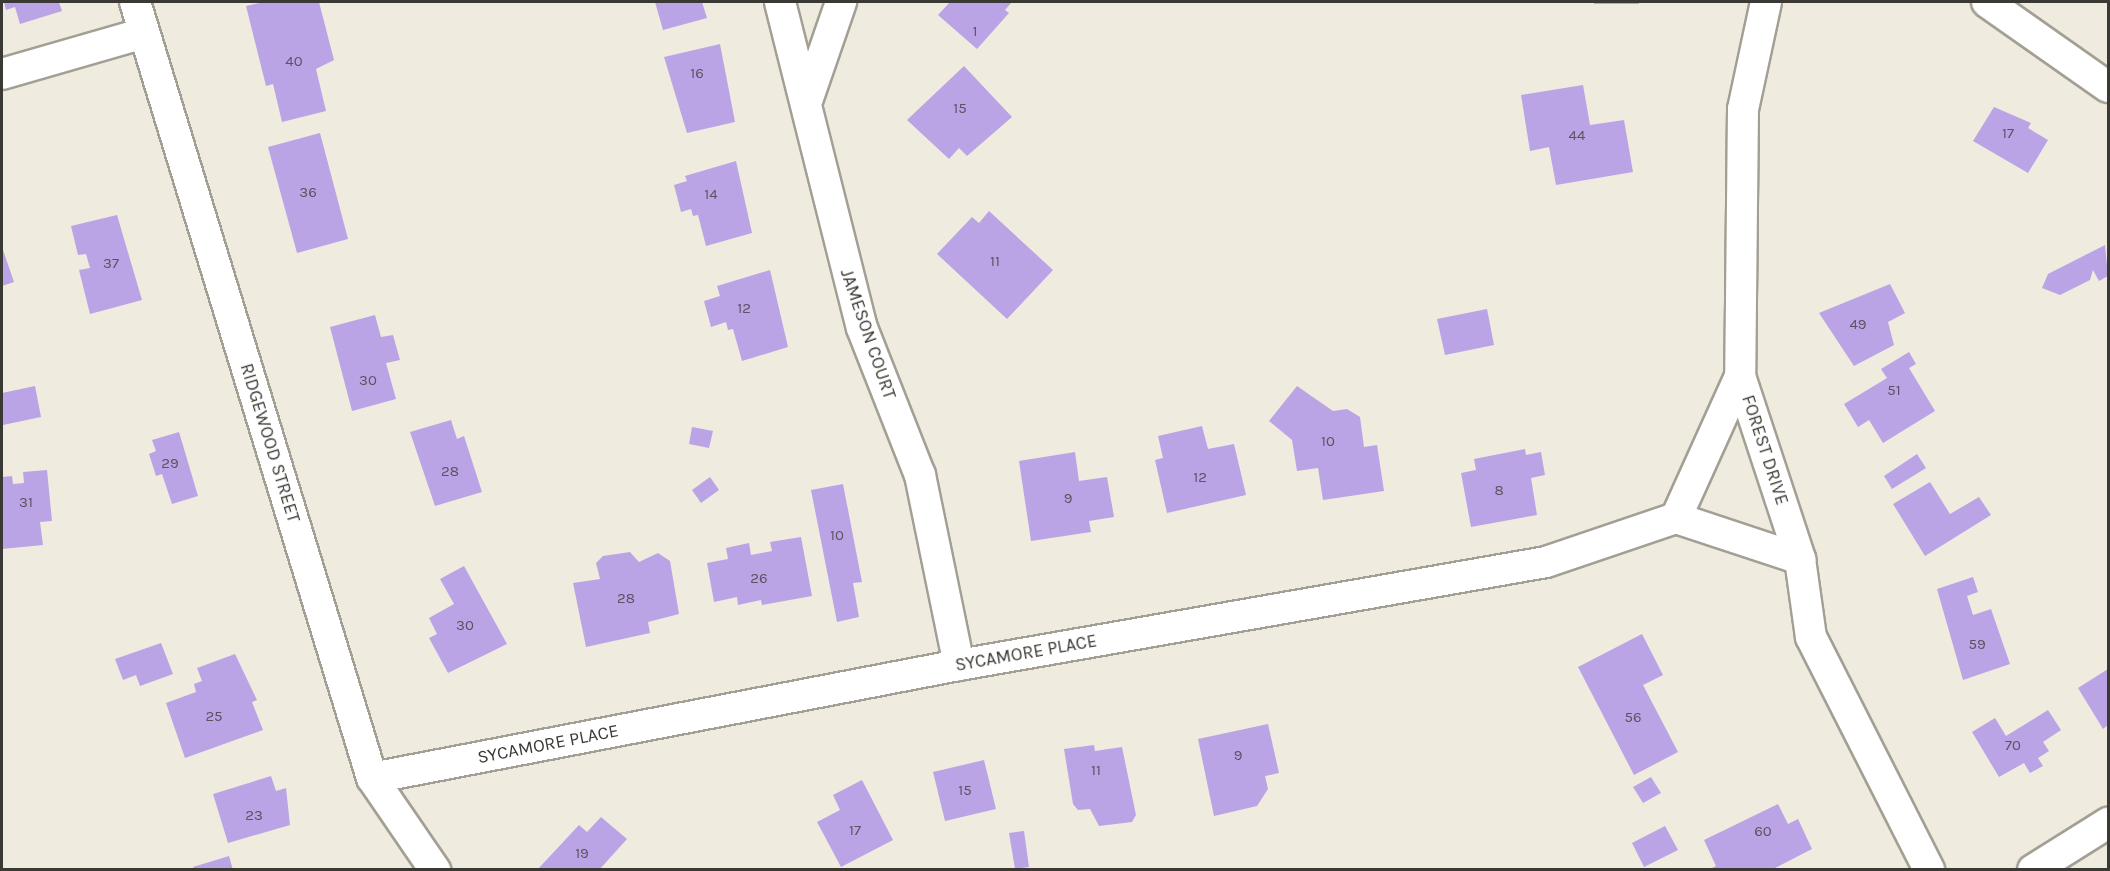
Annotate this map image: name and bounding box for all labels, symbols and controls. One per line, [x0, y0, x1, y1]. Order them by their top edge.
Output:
house number: 1 [973, 23, 977, 41]
house number: 40 [285, 53, 303, 71]
house number: 16 [690, 65, 704, 83]
house number: 15 [953, 100, 967, 118]
house number: 17 [2002, 125, 2014, 143]
house number: 44 [1569, 127, 1585, 145]
house number: 36 [299, 184, 317, 202]
house number: 14 [704, 186, 718, 204]
house number: 11 [990, 253, 1000, 271]
house number: 37 [103, 255, 119, 273]
street label: JAMESON COURT [836, 266, 900, 402]
house number: 12 [737, 300, 751, 318]
house number: 49 [1849, 316, 1867, 334]
street label: RIDGEWOOD STREET [236, 361, 304, 525]
house number: 30 [359, 372, 377, 390]
house number: 51 [1887, 382, 1901, 400]
street label: FOREST DRIVE [1737, 392, 1793, 508]
house number: 10 [1321, 433, 1335, 451]
house number: 29 [161, 455, 179, 473]
house number: 28 [441, 463, 459, 481]
house number: 12 [1193, 469, 1207, 487]
house number: 8 [1494, 482, 1504, 500]
house number: 9 [1064, 490, 1072, 508]
house number: 31 [19, 494, 33, 512]
house number: 10 [830, 527, 844, 545]
house number: 26 [750, 570, 768, 588]
house number: 28 [617, 590, 635, 608]
house number: 30 [456, 617, 474, 635]
street label: SYCAMORE PLACE [953, 630, 1099, 676]
house number: 59 [1968, 636, 1986, 654]
house number: 25 [205, 708, 223, 726]
house number: 56 [1624, 709, 1642, 727]
street label: SYCAMORE PLACE [475, 720, 621, 768]
house number: 70 [2005, 737, 2021, 755]
house number: 9 [1234, 747, 1242, 765]
house number: 11 [1091, 762, 1101, 780]
house number: 15 [958, 782, 972, 800]
house number: 23 [245, 807, 263, 825]
house number: 17 [849, 822, 861, 840]
house number: 60 [1754, 823, 1772, 841]
house number: 19 [575, 845, 589, 863]

